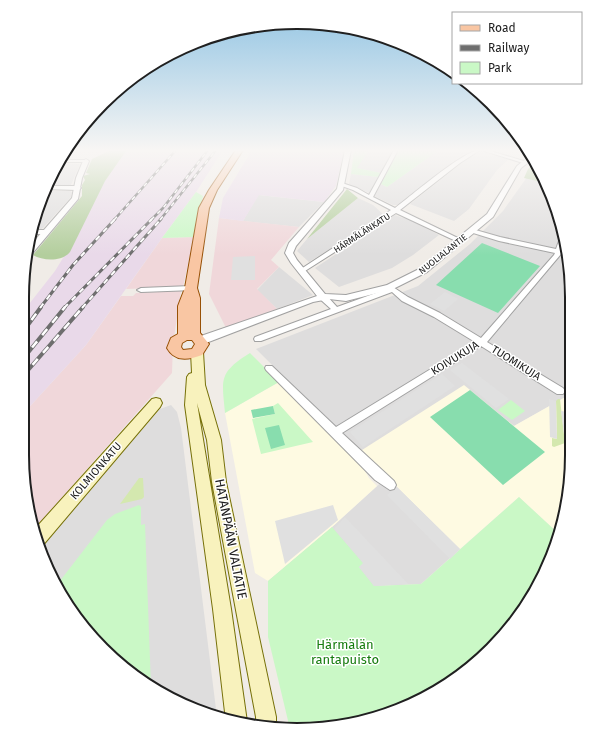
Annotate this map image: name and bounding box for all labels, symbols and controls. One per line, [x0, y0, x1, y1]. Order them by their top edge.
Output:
legend [452, 12, 582, 84]
text: Road [488, 21, 516, 35]
text: Railway [488, 41, 529, 55]
text: Park [488, 61, 512, 75]
street label: HÄRMÄLÄNKATU [332, 211, 392, 255]
street label: NUOLIALANTIE [417, 232, 469, 276]
street label: KOIVUKUJA [429, 338, 482, 378]
street label: TUOMIKUJA [489, 343, 544, 384]
street label: KOLMIONKATU [68, 440, 124, 502]
street label: HATANPÄÄN VALTATIE [212, 478, 250, 600]
park label: Härmälän rantapuisto [311, 637, 379, 667]

